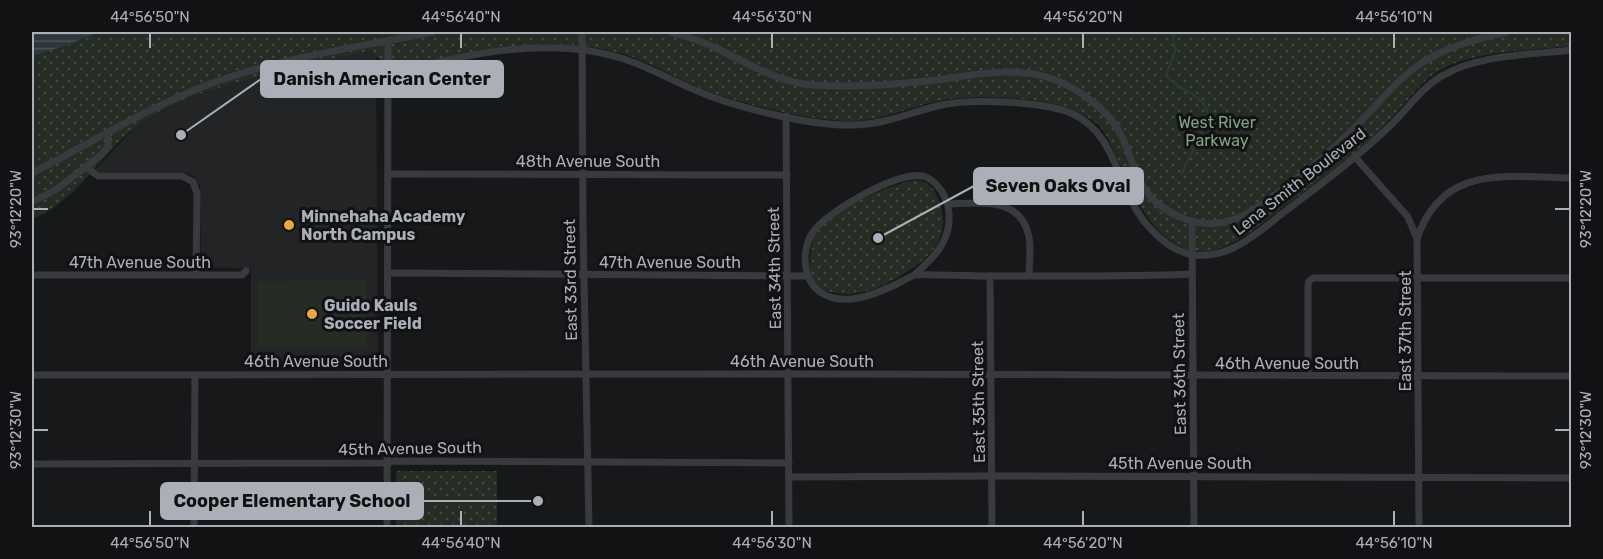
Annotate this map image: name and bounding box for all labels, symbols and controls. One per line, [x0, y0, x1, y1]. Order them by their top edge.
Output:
text: 44°56'50"N [110, 8, 190, 26]
text: 44°56'40"N [421, 8, 501, 26]
text: 44°56'30"N [732, 8, 812, 26]
text: 44°56'20"N [1043, 8, 1123, 26]
text: 44°56'10"N [1355, 8, 1433, 26]
callout: Danish American Center [261, 61, 503, 97]
text: Danish American Center [273, 68, 491, 90]
park label: West River Parkway [1178, 113, 1256, 150]
street label: Lena Smith Boulevard [1229, 124, 1369, 239]
street label: 48th Avenue South [516, 152, 660, 171]
callout: Seven Oaks Oval [974, 168, 1143, 204]
text: 93°12'20"W [7, 170, 25, 248]
text: 93°12'20"W [1577, 170, 1595, 248]
text: Seven Oaks Oval [985, 175, 1131, 197]
place label: Minnehaha Academy North Campus [301, 207, 466, 244]
street label: East 34th Street [764, 207, 785, 329]
marker: Minnehaha Academy North Campus [282, 218, 296, 232]
street label: East 33rd Street [560, 219, 581, 341]
street label: 47th Avenue South [69, 253, 211, 272]
street label: 47th Avenue South [599, 253, 741, 272]
street label: East 37th Street [1396, 271, 1415, 391]
place label: Guido Kauls Soccer Field [324, 296, 422, 333]
marker: Guido Kauls Soccer Field [305, 307, 319, 321]
street label: East 36th Street [1169, 313, 1190, 435]
street label: East 35th Street [968, 341, 989, 463]
street label: 46th Avenue South [244, 352, 388, 371]
street label: 46th Avenue South [730, 352, 874, 371]
street label: 46th Avenue South [1215, 354, 1359, 373]
text: 93°12'30"W [7, 391, 25, 469]
text: 93°12'30"W [1577, 391, 1595, 469]
street label: 45th Avenue South [338, 438, 482, 459]
street label: 45th Avenue South [1108, 454, 1252, 473]
callout: Cooper Elementary School [161, 483, 423, 519]
text: Cooper Elementary School [173, 490, 411, 512]
text: 44°56'50"N [110, 534, 190, 552]
text: 44°56'40"N [421, 534, 501, 552]
text: 44°56'30"N [732, 534, 812, 552]
text: 44°56'20"N [1043, 534, 1123, 552]
text: 44°56'10"N [1355, 534, 1433, 552]

